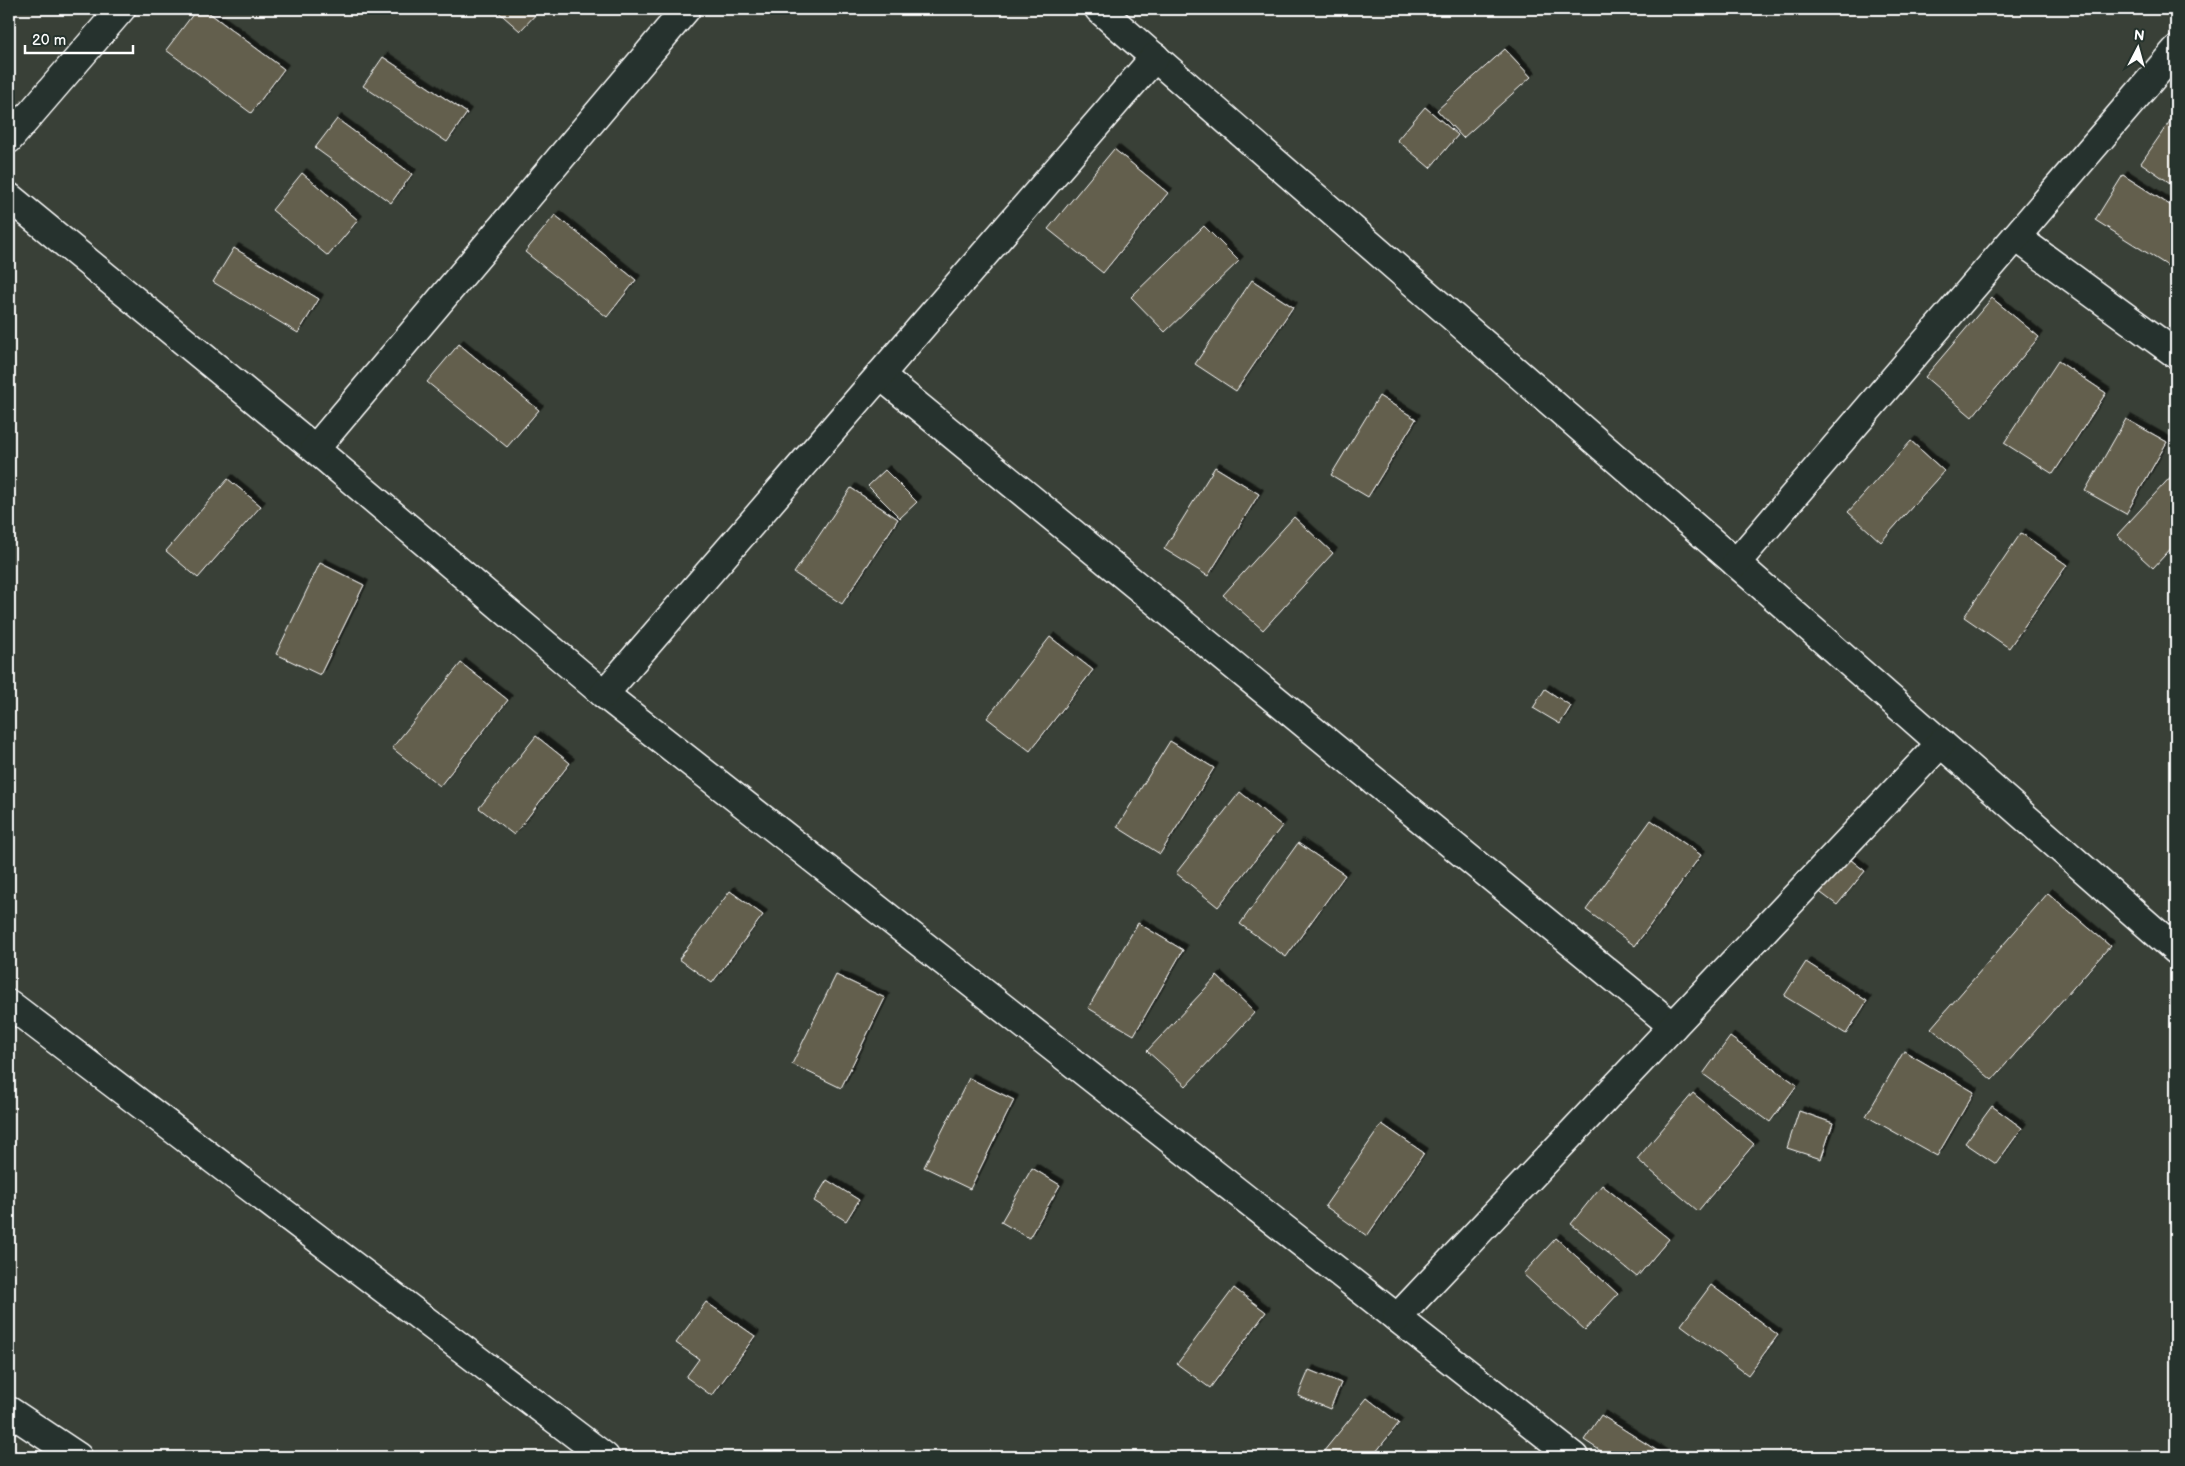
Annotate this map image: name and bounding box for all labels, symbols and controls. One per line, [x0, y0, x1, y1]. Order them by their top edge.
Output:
scale bar [25, 22, 132, 54]
north arrow [2112, 22, 2162, 72]
text: N [2133, 27, 2145, 45]
text: 20 m [32, 31, 66, 50]

